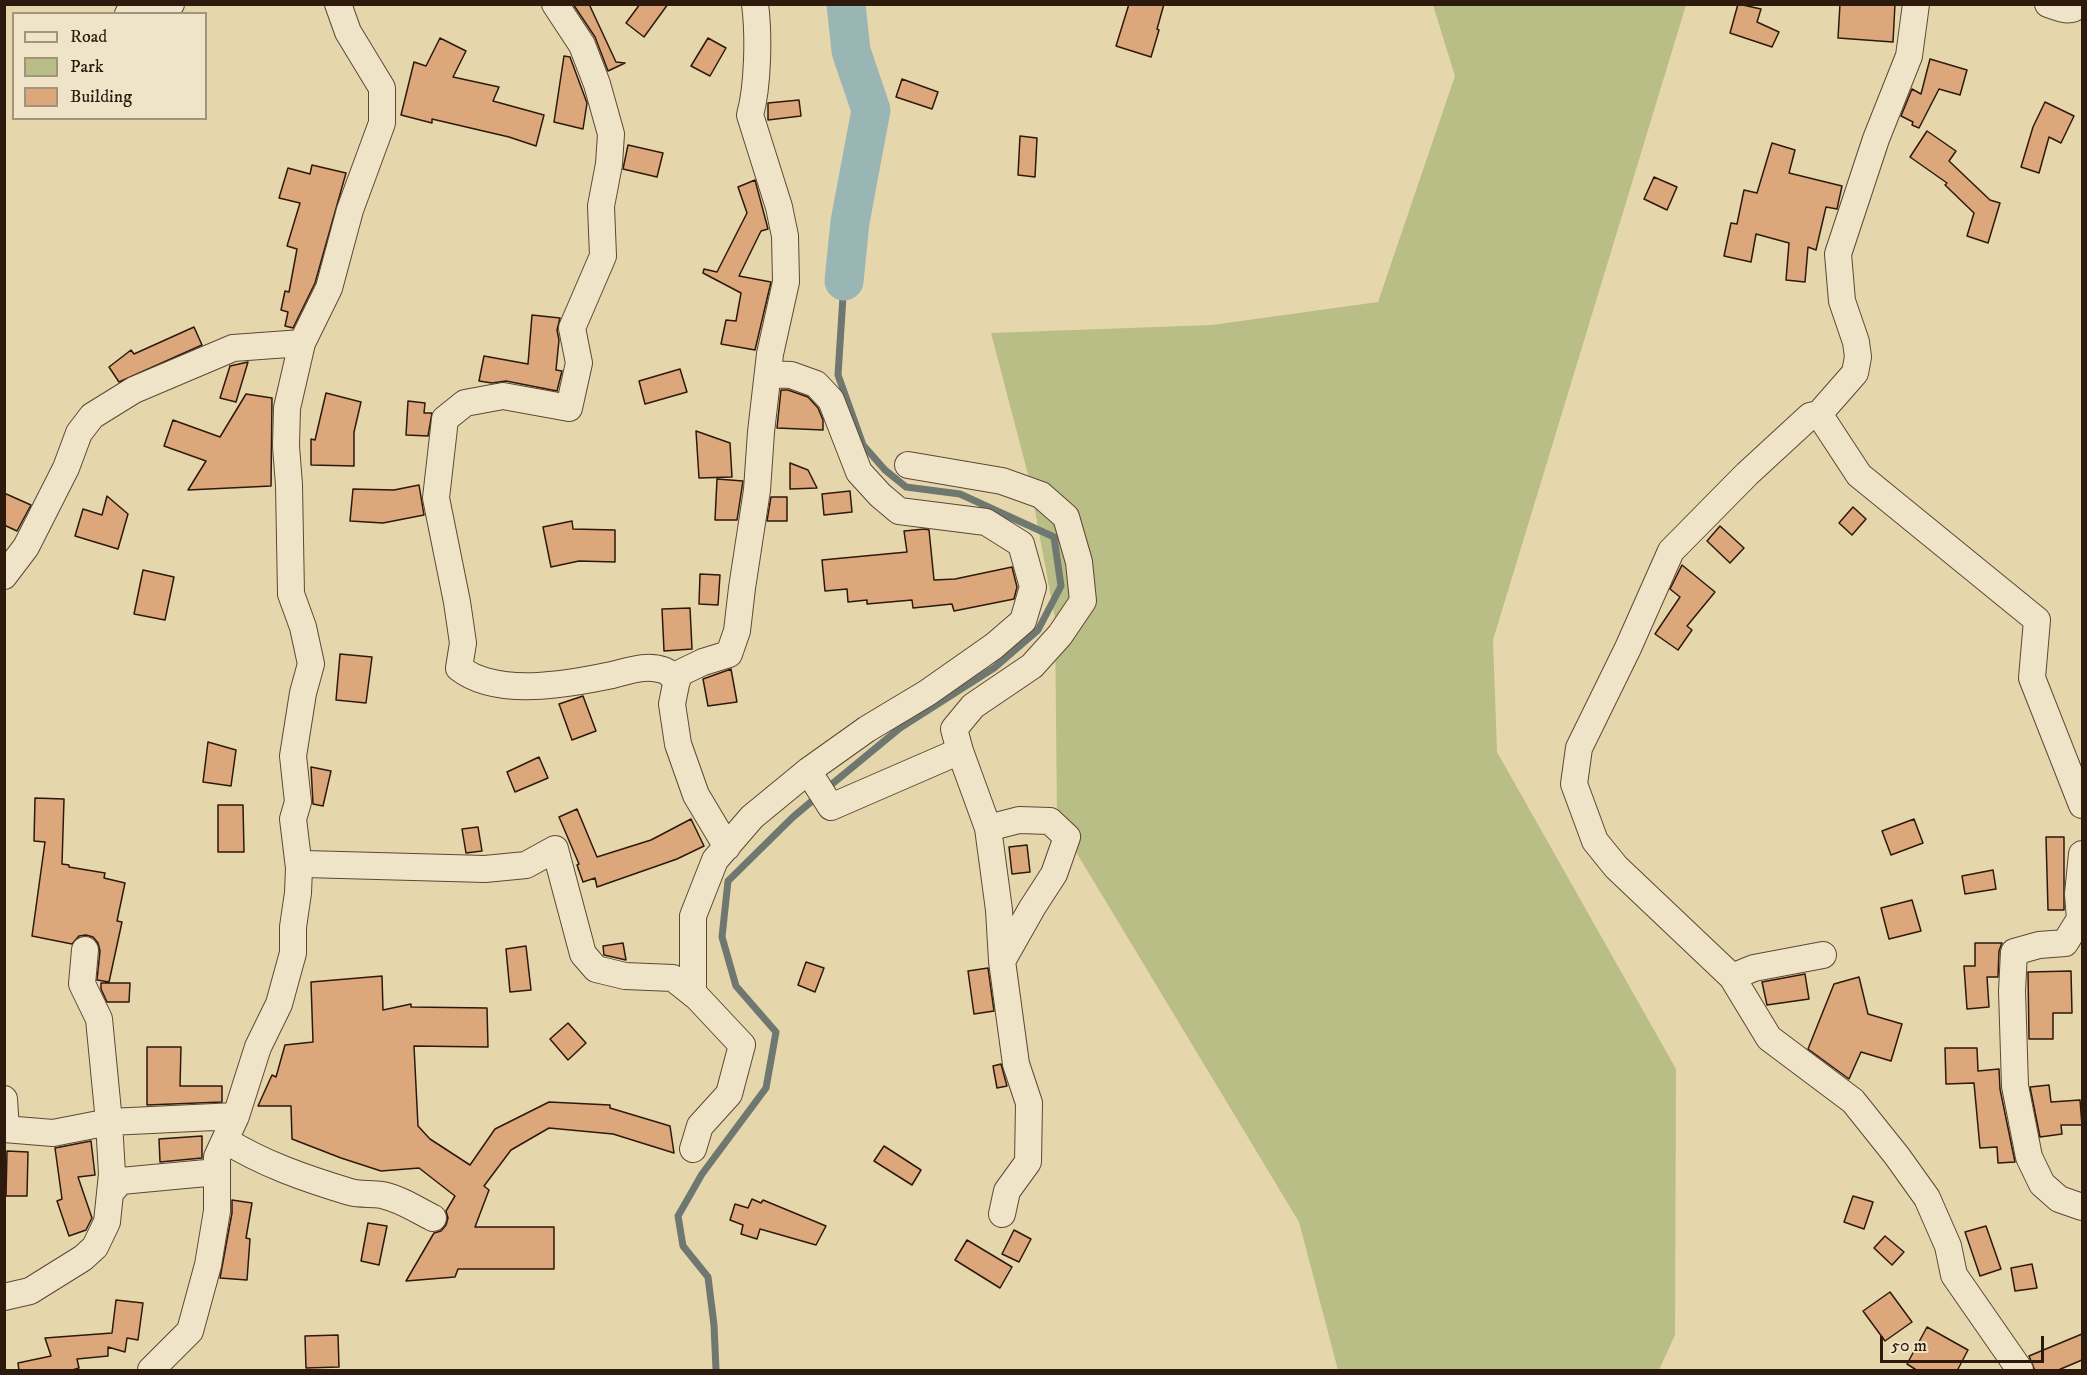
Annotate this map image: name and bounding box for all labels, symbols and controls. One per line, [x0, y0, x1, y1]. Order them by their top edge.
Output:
legend [12, 12, 207, 120]
text: Road [70, 26, 107, 48]
text: Park [70, 56, 104, 78]
text: Building [70, 86, 132, 108]
scale bar [1883, 1324, 2046, 1362]
text: 50 m [1891, 1335, 1927, 1357]

